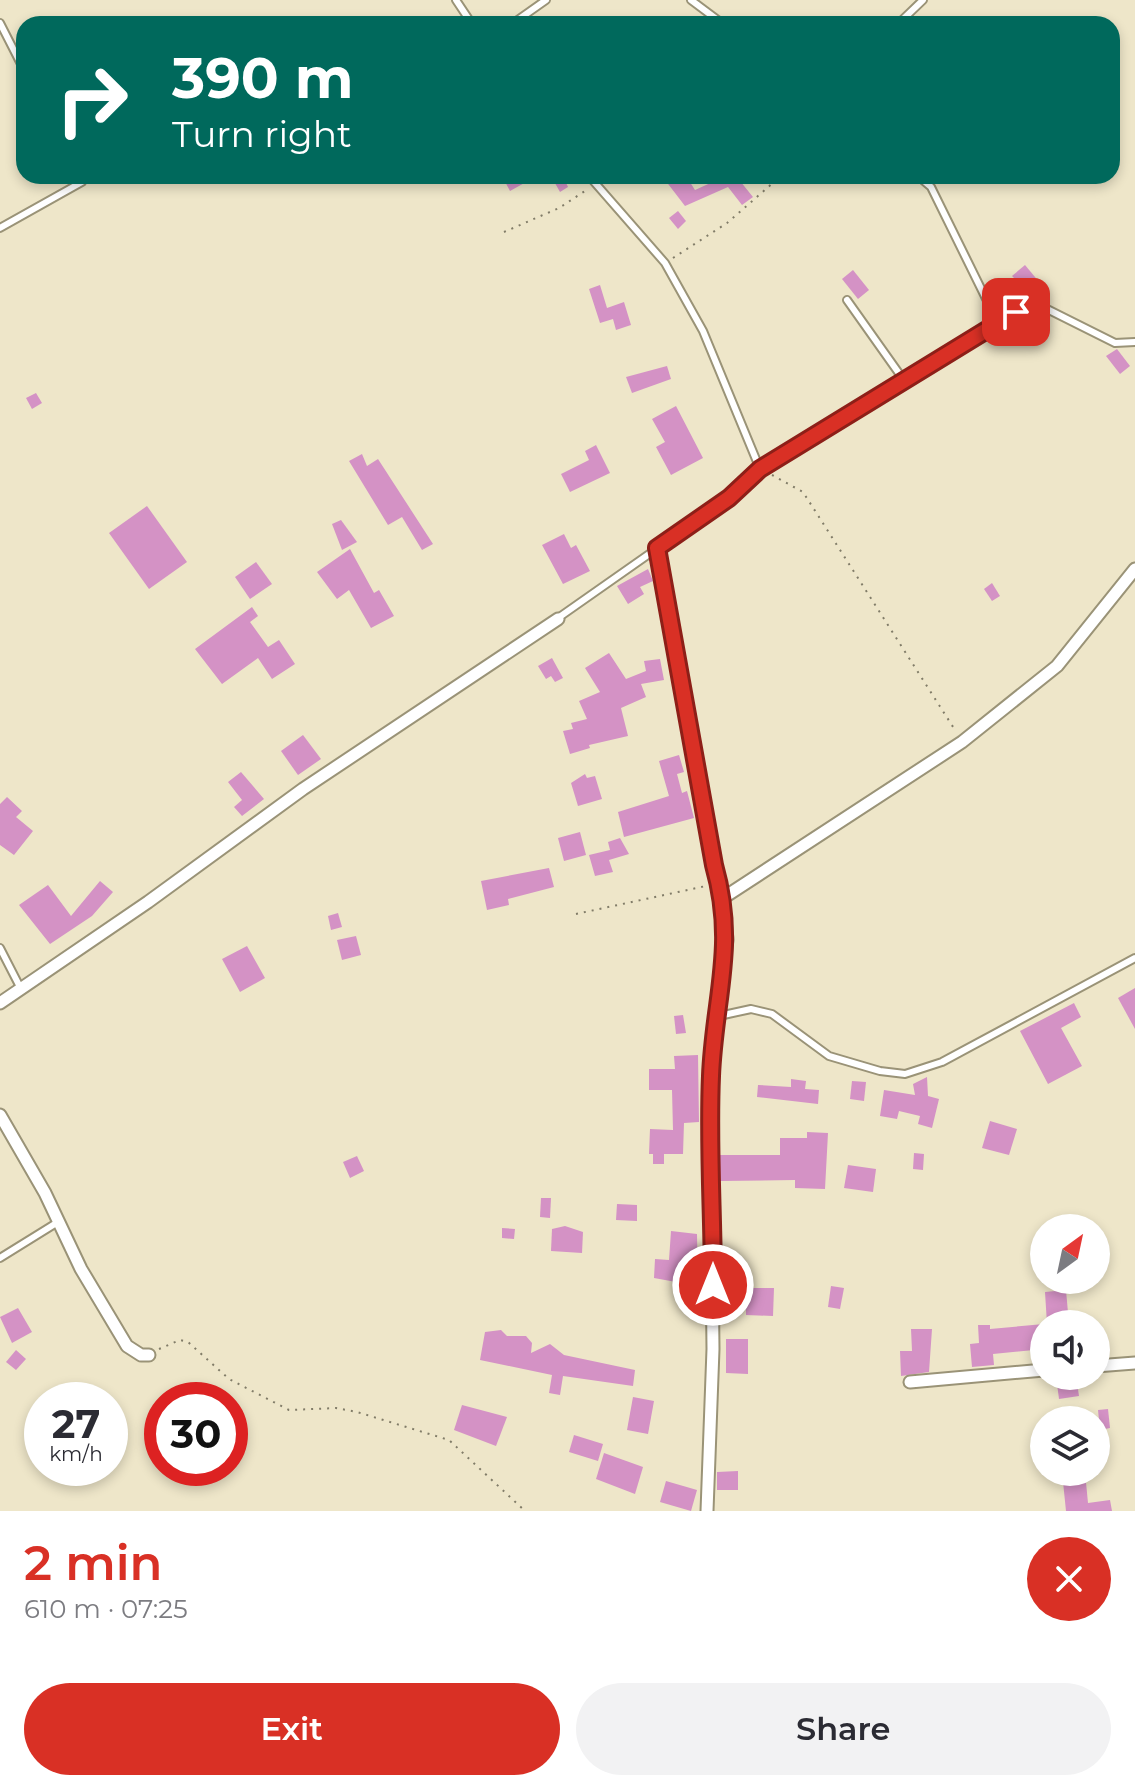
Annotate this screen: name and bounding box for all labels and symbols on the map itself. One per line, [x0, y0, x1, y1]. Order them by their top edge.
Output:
pin [982, 278, 1050, 346]
north arrow [1030, 1214, 1110, 1294]
position arrow [671, 1243, 755, 1327]
speed limit sign: 30 [144, 1382, 248, 1486]

